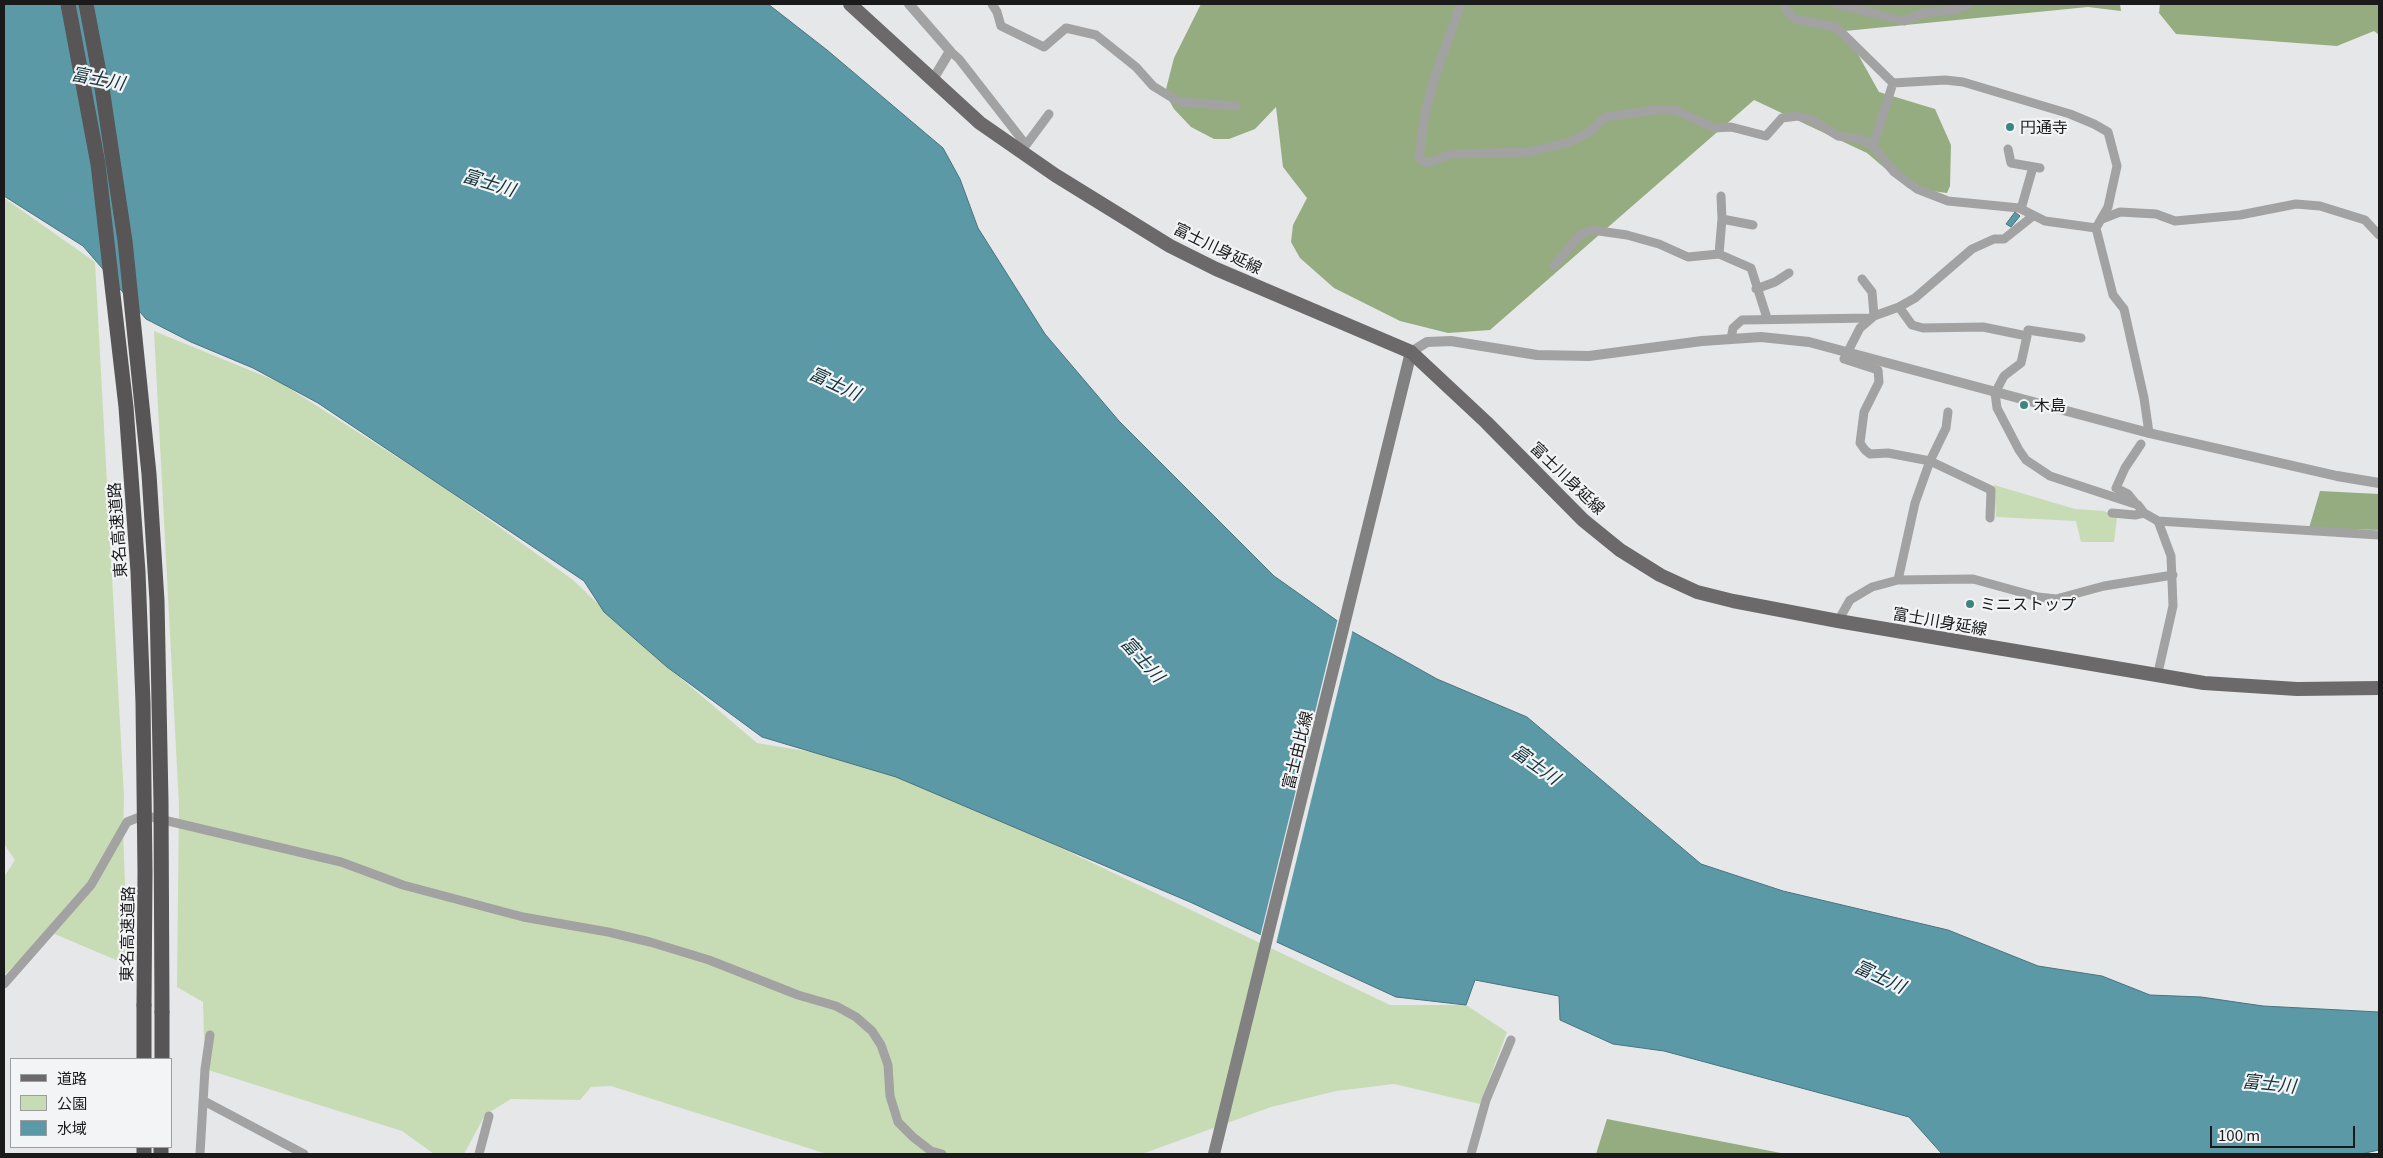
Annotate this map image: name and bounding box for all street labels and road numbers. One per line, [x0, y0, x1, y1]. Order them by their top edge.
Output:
street label: 富士川身延線 [1171, 218, 1265, 278]
street label: 富士川身延線 [1527, 438, 1609, 518]
street label: 東名高速道路 [104, 481, 130, 579]
street label: 富士川身延線 [1891, 603, 1989, 639]
street label: 富士由比線 [1278, 709, 1316, 791]
street label: 東名高速道路 [117, 886, 137, 982]

